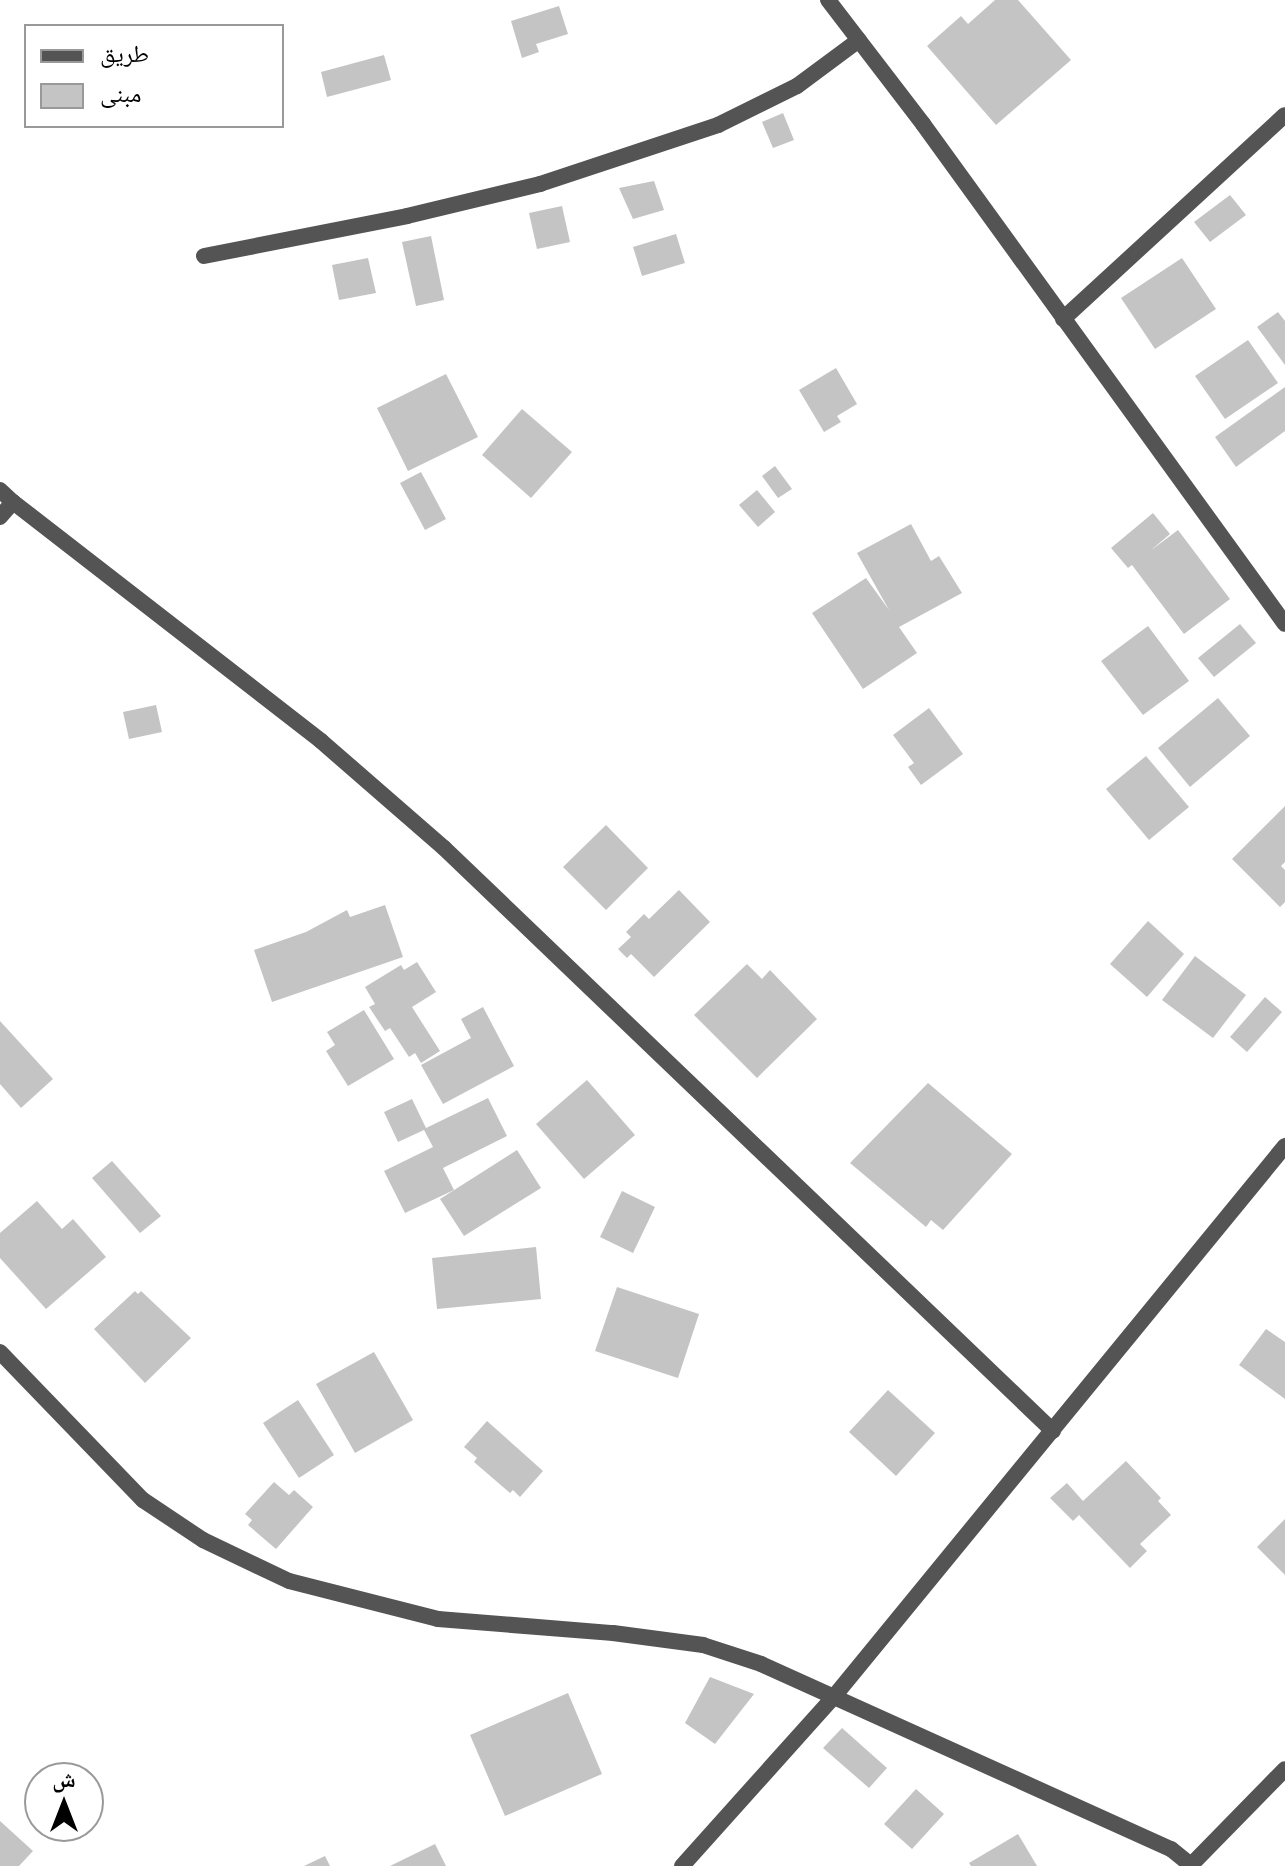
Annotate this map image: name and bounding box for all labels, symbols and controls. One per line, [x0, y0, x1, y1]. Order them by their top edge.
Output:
legend [24, 24, 284, 128]
text: طريق [100, 40, 149, 68]
text: مبنى [100, 80, 141, 108]
north arrow [24, 1762, 104, 1842]
text: ش [52, 1767, 76, 1792]

